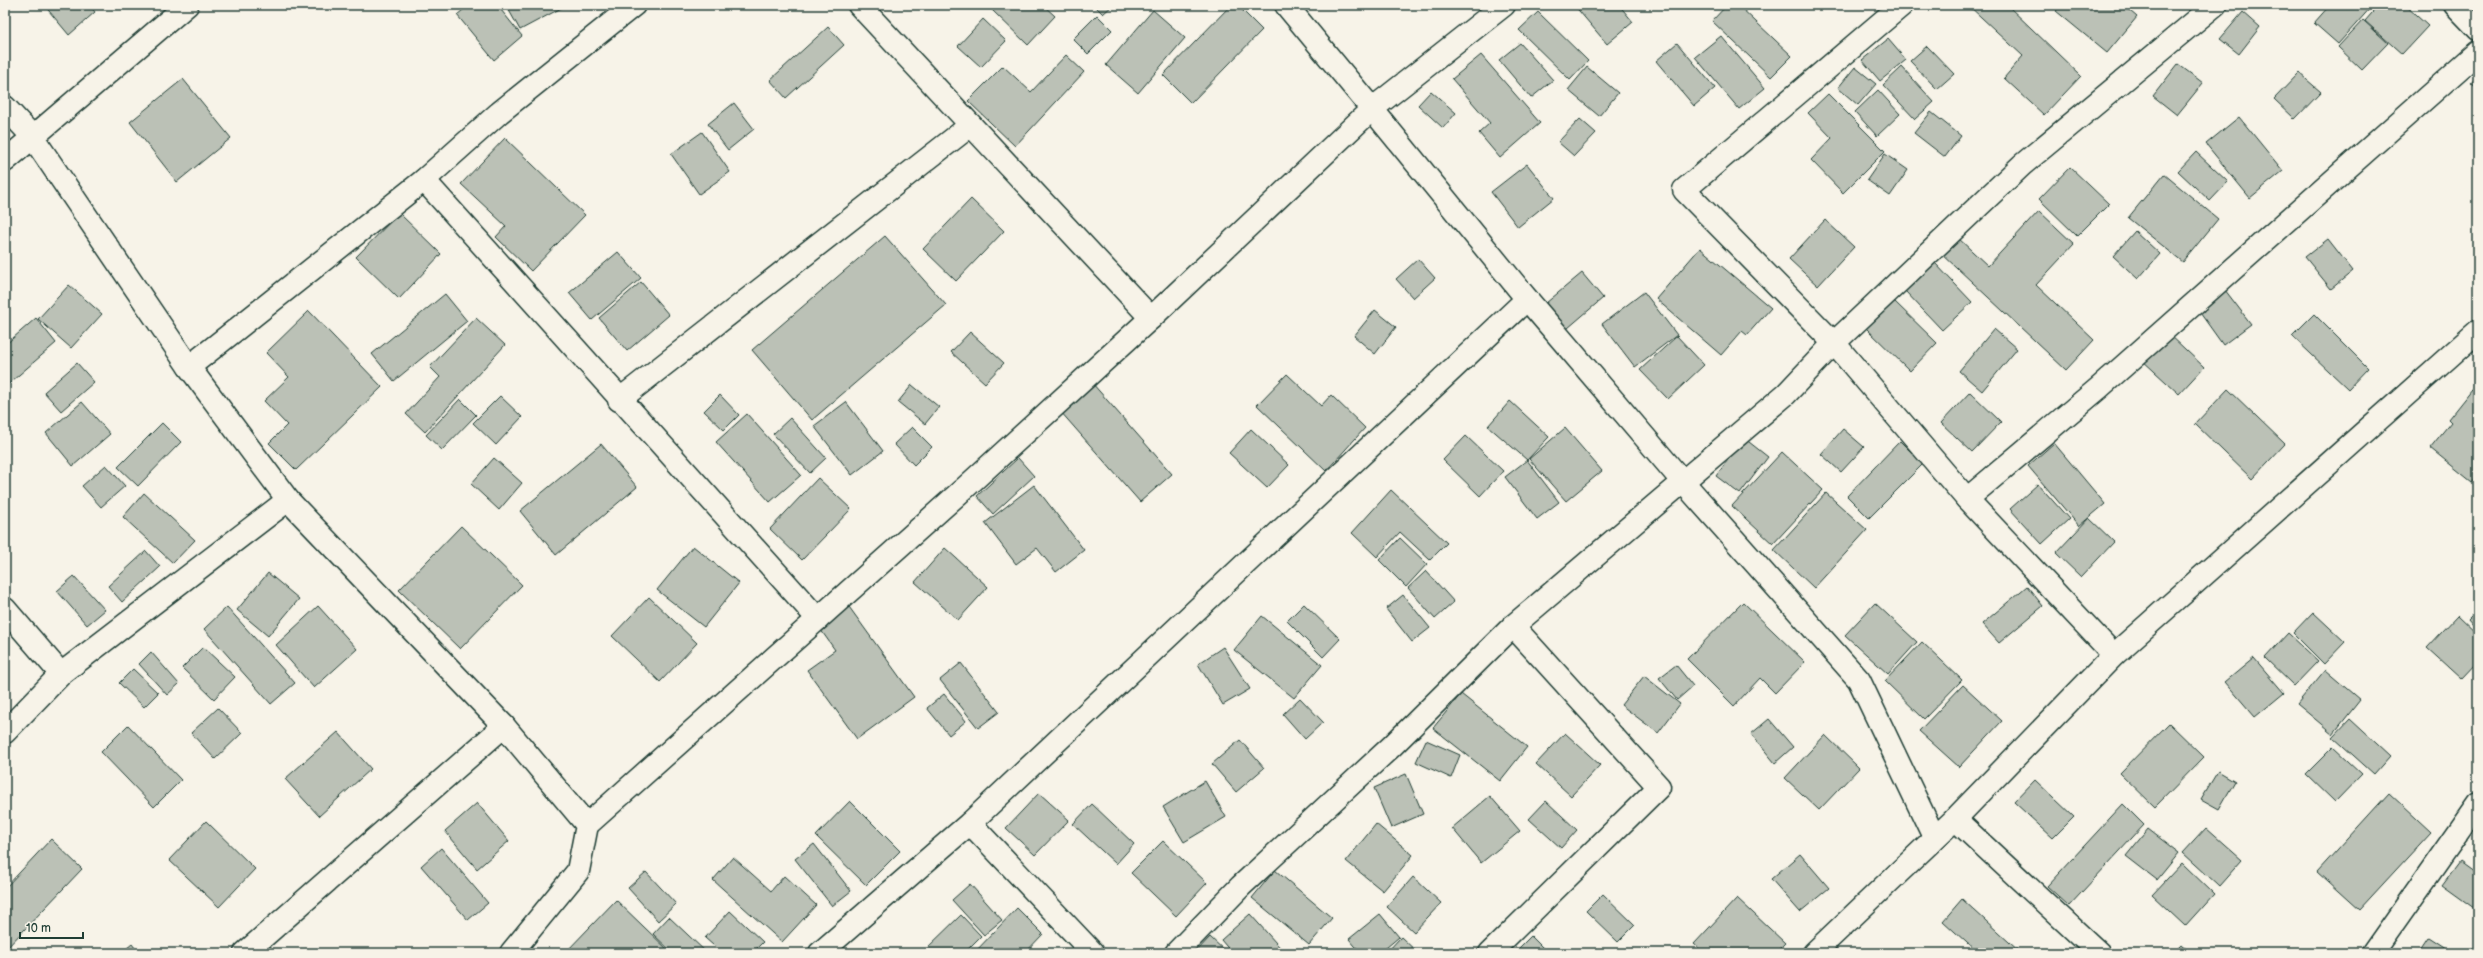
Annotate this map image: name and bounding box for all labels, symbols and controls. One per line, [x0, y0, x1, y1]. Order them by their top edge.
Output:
scale bar [20, 914, 83, 940]
text: 10 m [26, 921, 51, 936]

